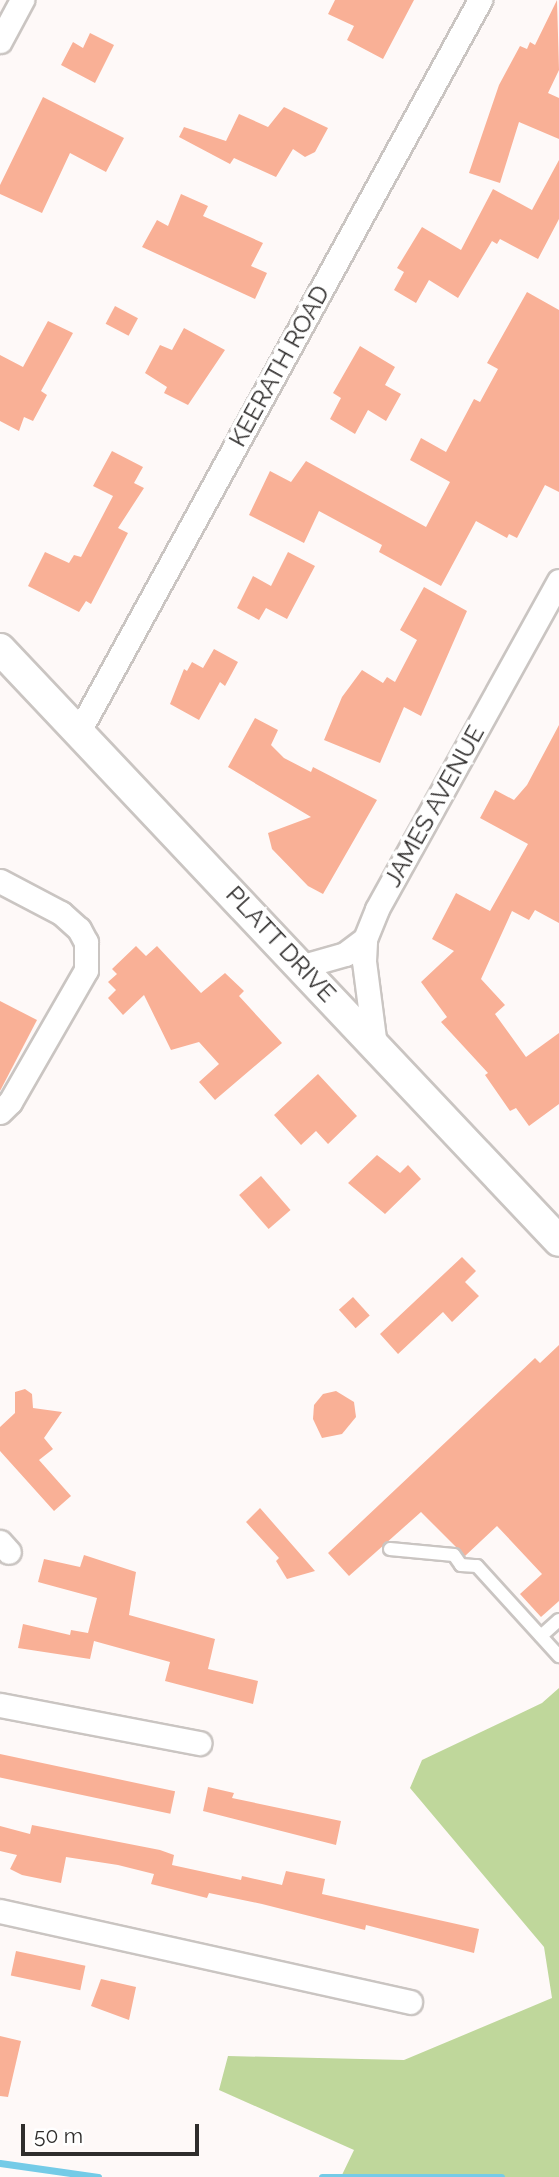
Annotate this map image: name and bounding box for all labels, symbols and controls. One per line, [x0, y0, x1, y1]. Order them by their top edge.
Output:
street label: KEERATH ROAD [223, 280, 335, 452]
street label: JAMES AVENUE [378, 720, 490, 892]
street label: PLATT DRIVE [220, 880, 342, 1008]
scale bar [24, 2110, 203, 2154]
text: 50 m [34, 2123, 83, 2148]

